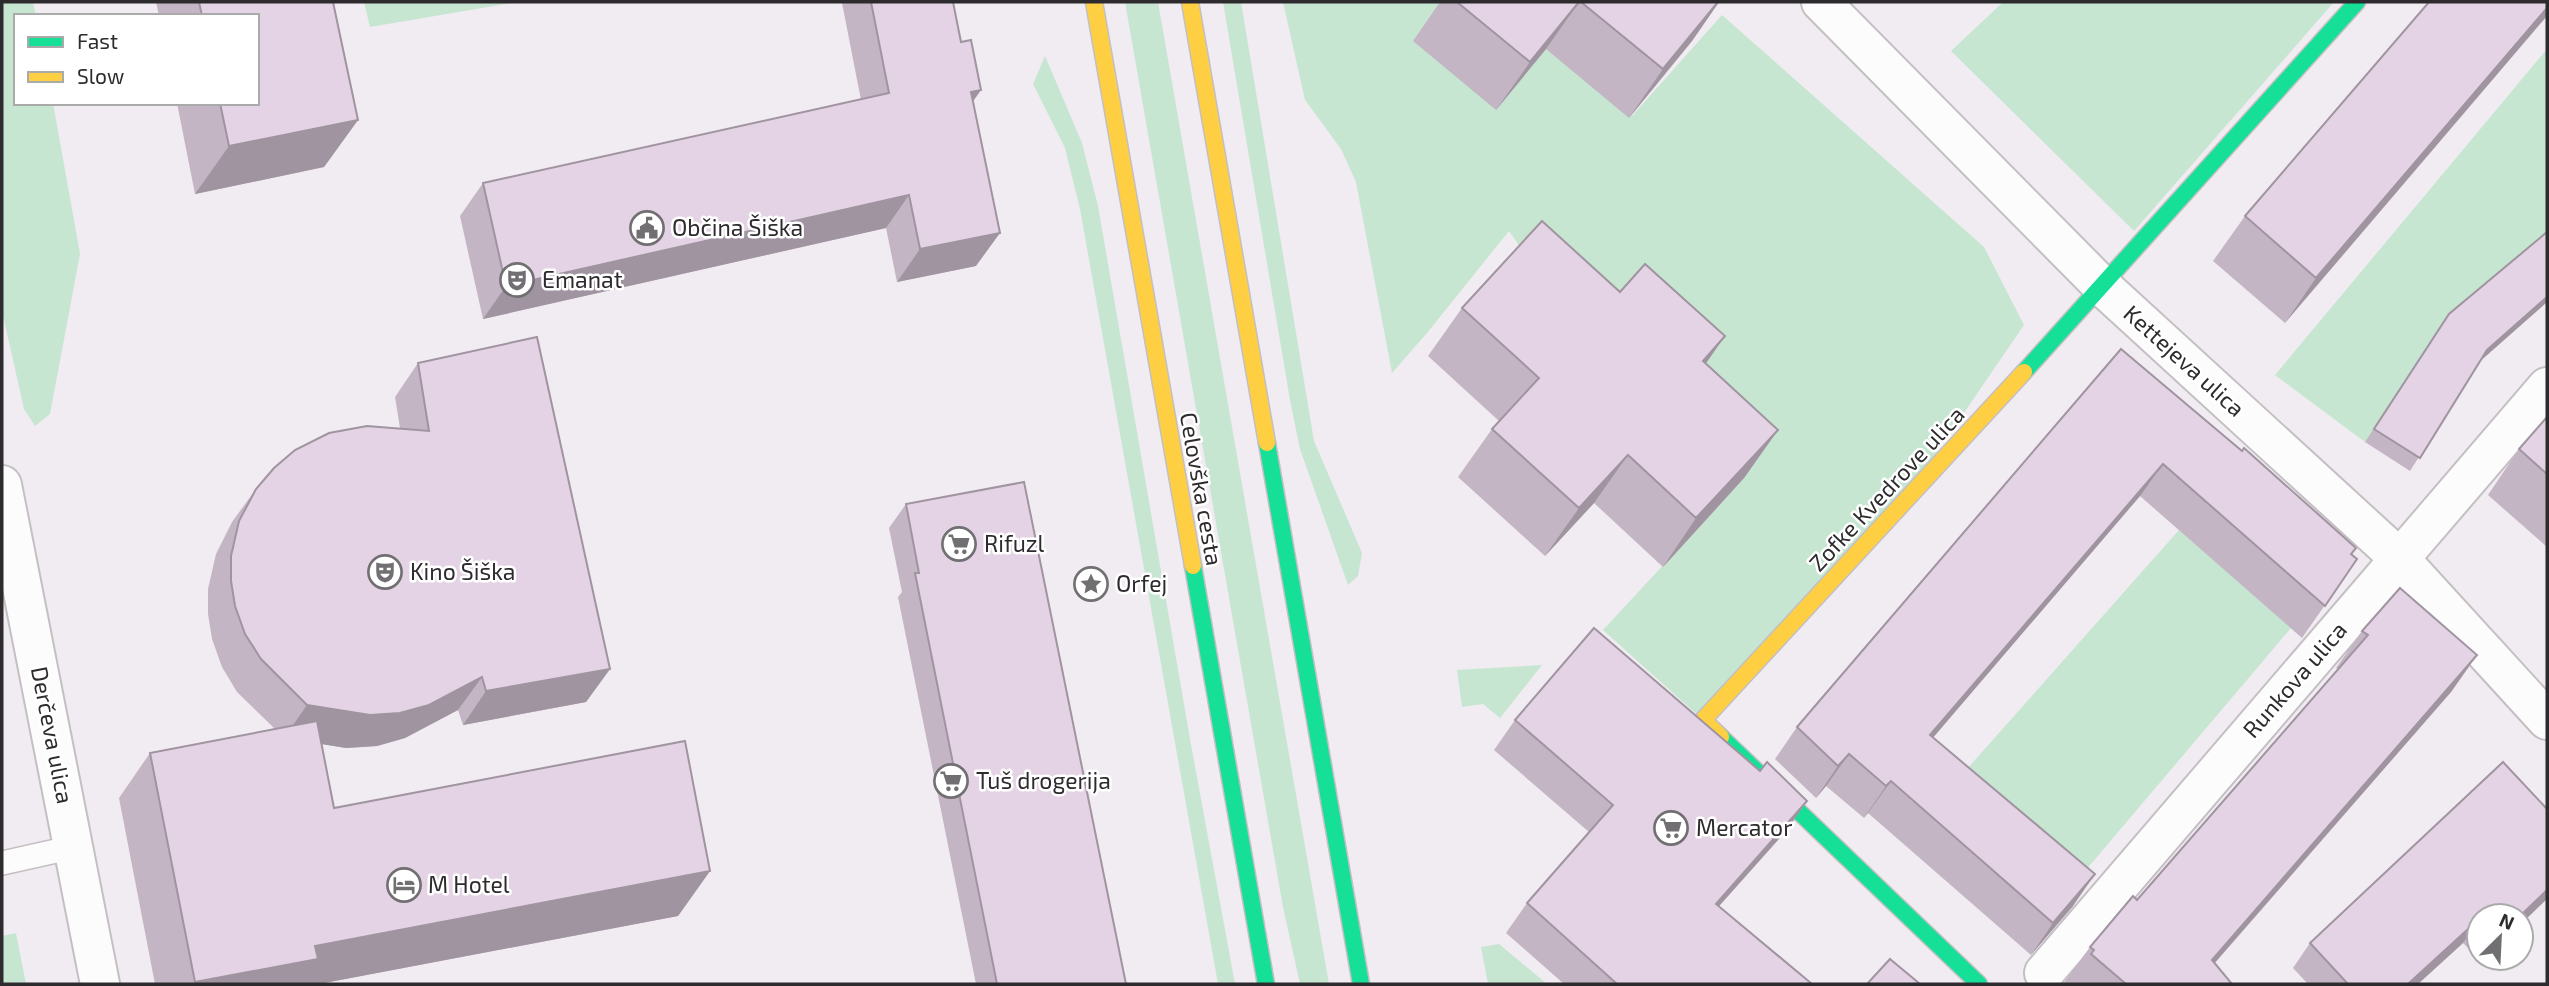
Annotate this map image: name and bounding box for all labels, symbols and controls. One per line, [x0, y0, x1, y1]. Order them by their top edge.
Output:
legend [14, 14, 259, 105]
text: Fast [77, 28, 118, 53]
text: Slow [77, 63, 124, 88]
public building icon: Občina Šiška [628, 209, 666, 247]
place label: Občina Šiška [672, 213, 803, 241]
theatre icon: Emanat [498, 261, 536, 299]
place label: Emanat [542, 265, 623, 293]
street label: Kettejeva ulica [2118, 299, 2251, 422]
street label: Zofke Kvedrove ulica [1803, 400, 1970, 577]
street label: Celovška cesta [1175, 410, 1229, 568]
supermarket icon: Rifuzl [940, 525, 978, 563]
place label: Rifuzl [984, 529, 1044, 557]
theatre icon: Kino Šiška [366, 553, 404, 591]
place label: Kino Šiška [410, 557, 515, 585]
place icon: Orfej [1072, 565, 1110, 603]
place label: Orfej [1116, 569, 1167, 597]
street label: Runkova ulica [2236, 616, 2352, 743]
street label: Derčeva ulica [26, 664, 80, 806]
supermarket icon: Tuš drogerija [932, 762, 970, 800]
place label: Tuš drogerija [976, 766, 1111, 794]
supermarket icon: Mercator [1652, 809, 1690, 847]
place label: Mercator [1696, 813, 1792, 841]
hotel icon: M Hotel [385, 866, 423, 904]
place label: M Hotel [428, 870, 510, 898]
north arrow [2465, 902, 2535, 972]
text: N [2496, 908, 2518, 934]

